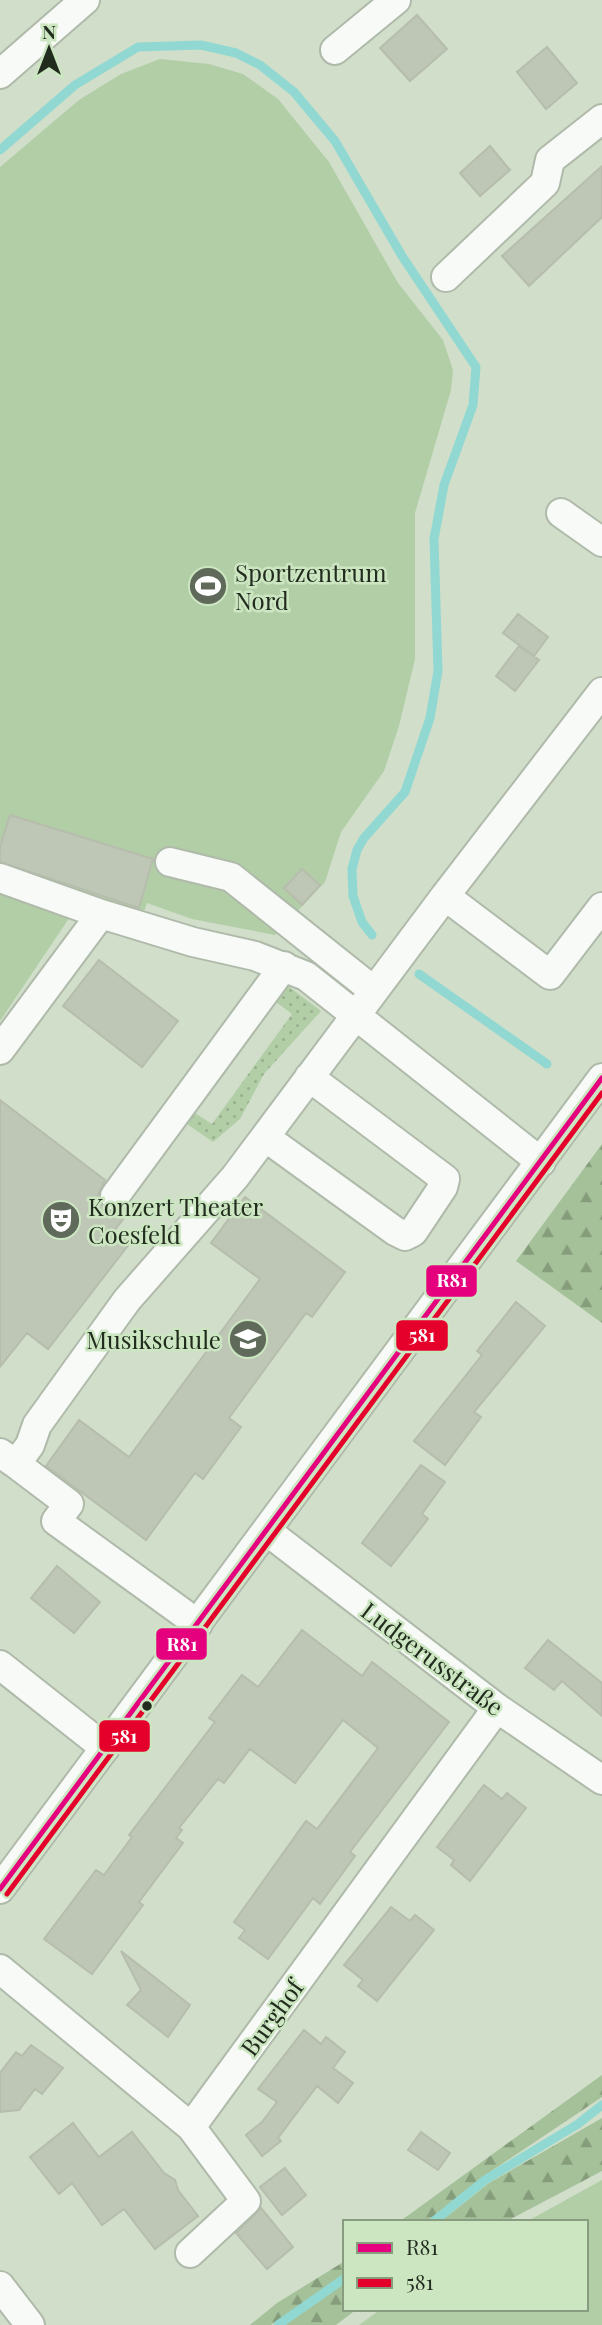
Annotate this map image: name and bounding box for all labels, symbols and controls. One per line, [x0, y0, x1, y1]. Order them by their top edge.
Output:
north arrow [14, 14, 84, 84]
text: N [42, 18, 56, 44]
place label: Sportzentrum Nord [235, 556, 387, 616]
sports icon: Sportzentrum Nord [187, 565, 229, 607]
place label: Konzert Theater Coesfeld [88, 1190, 264, 1250]
theatre icon: Konzert Theater Coesfeld [40, 1199, 82, 1241]
line badge: R81 [425, 1264, 478, 1298]
text: R81 [436, 1266, 468, 1292]
school or university icon: Musikschule [227, 1318, 269, 1360]
line badge: 581 [395, 1319, 449, 1352]
text: 581 [409, 1321, 435, 1347]
place label: Musikschule [86, 1323, 221, 1355]
street label: Ludgerusstraße [356, 1594, 510, 1722]
line badge: R81 [155, 1627, 208, 1661]
text: R81 [166, 1630, 198, 1656]
unlabelled marker [140, 1699, 154, 1713]
line badge: 581 [98, 1719, 151, 1753]
text: 581 [111, 1722, 137, 1748]
street label: Burghof [232, 1971, 311, 2062]
legend [343, 2220, 588, 2311]
text: R81 [406, 2232, 439, 2260]
text: 581 [406, 2267, 434, 2295]

